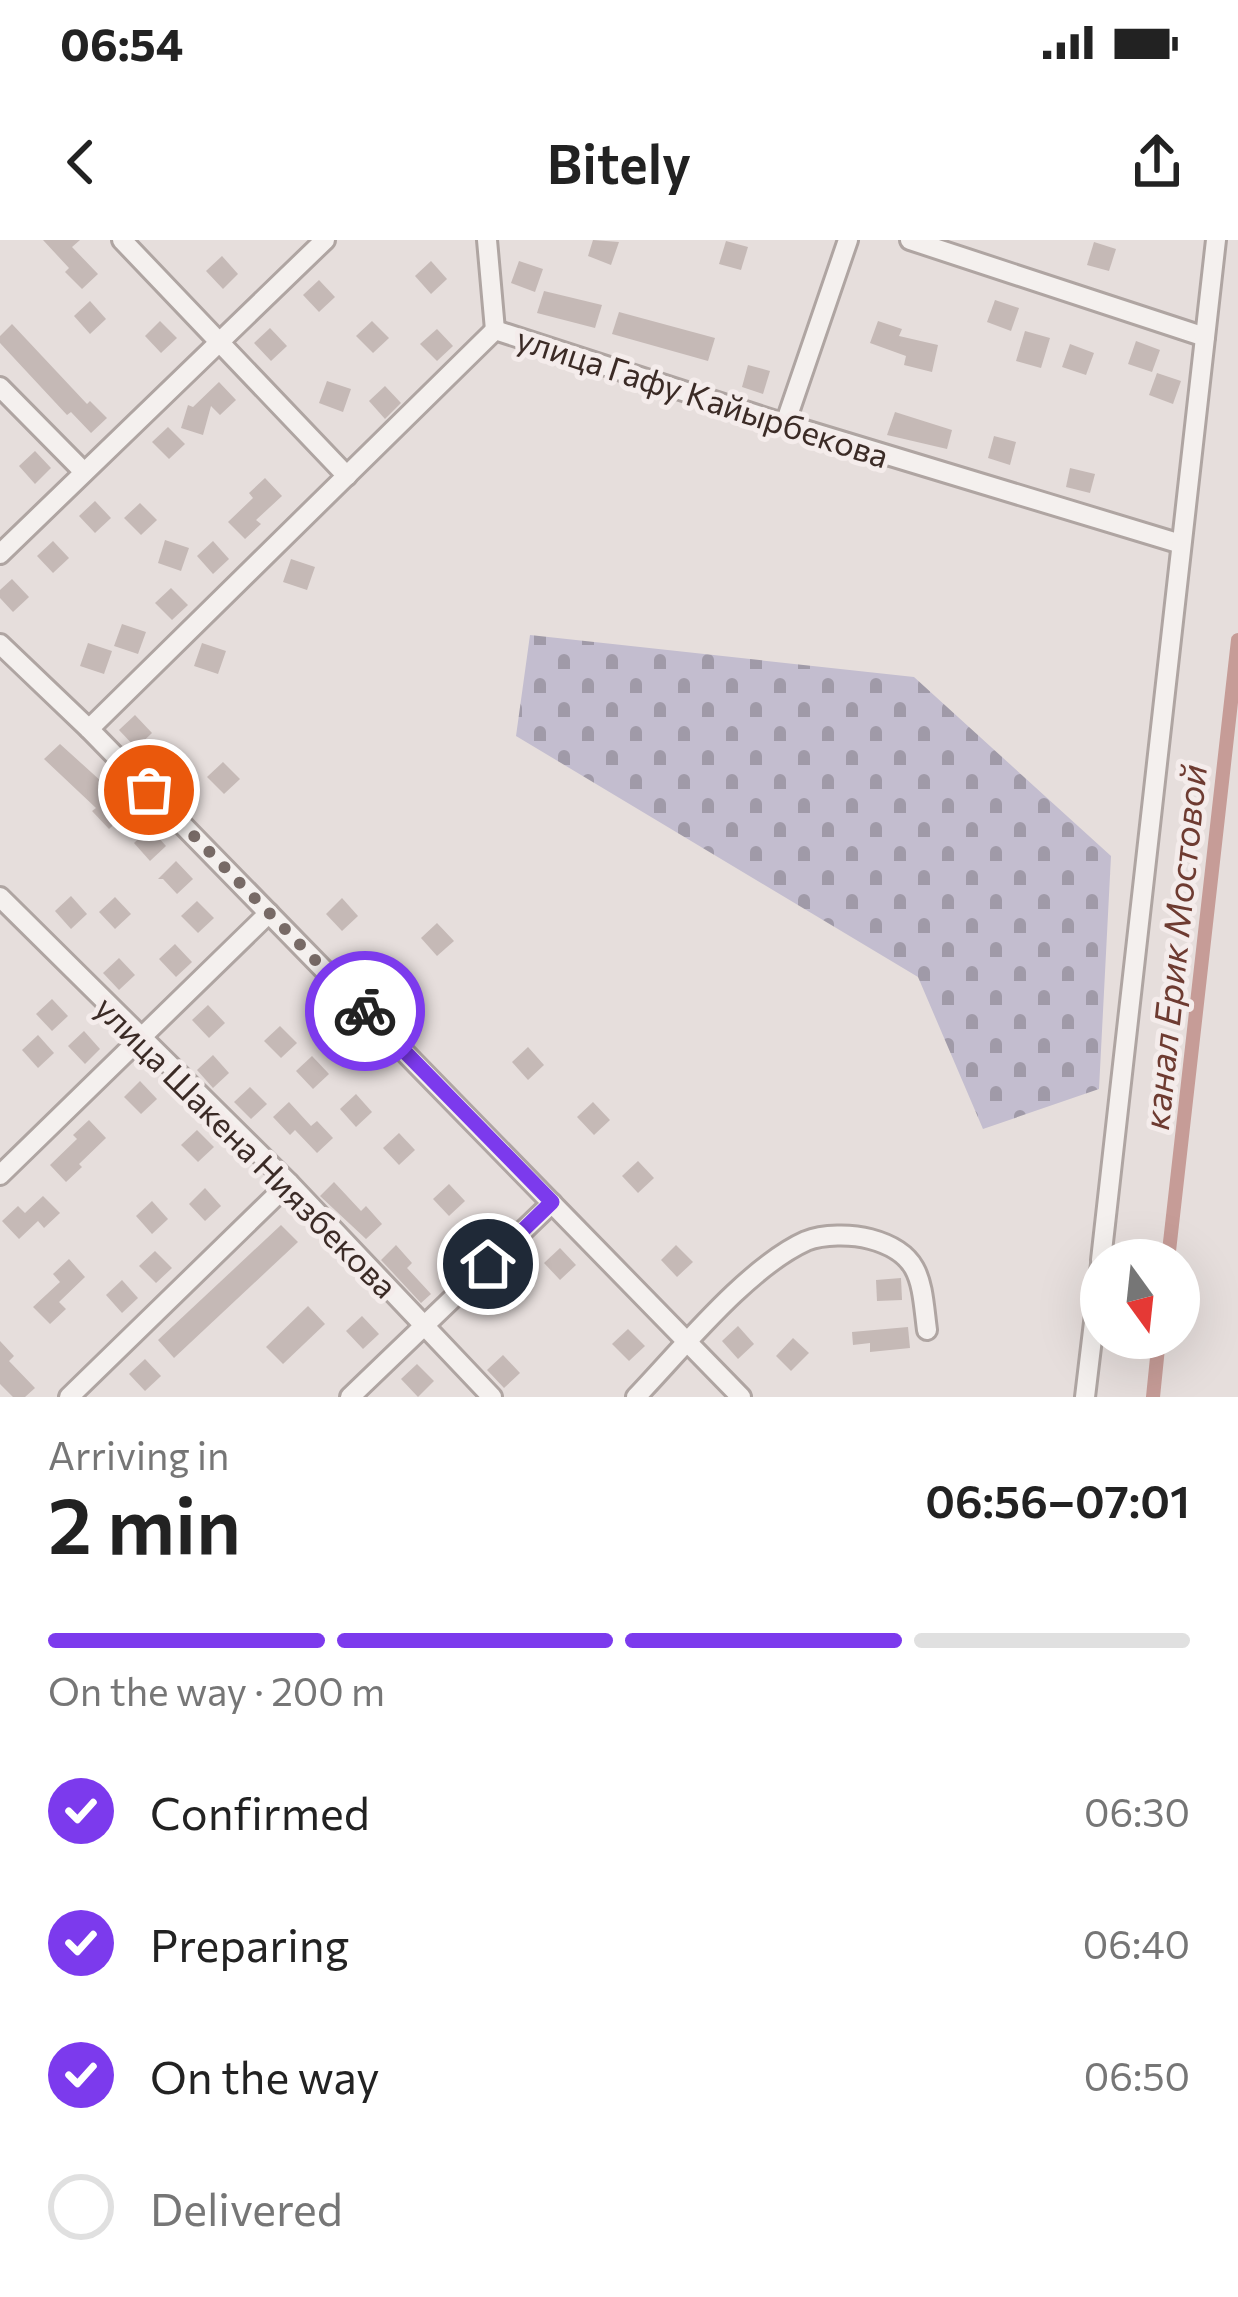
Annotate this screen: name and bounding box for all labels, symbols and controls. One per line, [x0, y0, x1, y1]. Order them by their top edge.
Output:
text: 06:54 [60, 15, 183, 70]
icon: back [48, 129, 114, 195]
text: Bitely [547, 129, 691, 195]
icon: share [1124, 129, 1190, 195]
street label: улица Гафу Кайырбекова [512, 316, 894, 476]
pin [98, 739, 200, 841]
icon: bag [116, 757, 182, 823]
water label: канал Ерик Мостовой [1132, 762, 1214, 1132]
courier [305, 951, 425, 1071]
icon: bike [332, 978, 398, 1044]
street label: улица Шакена Ниязбекова [87, 986, 407, 1306]
pin [437, 1213, 539, 1315]
icon: home [455, 1231, 521, 1297]
north arrow [1080, 1239, 1200, 1359]
map controls [1080, 1239, 1200, 1359]
text: Arriving in [48, 1430, 229, 1478]
text: 06:56–07:01 [925, 1472, 1190, 1527]
text: 2 min [48, 1475, 241, 1570]
text: On the way · 200 m [48, 1666, 385, 1714]
icon: check [48, 1778, 114, 1844]
text: Confirmed [150, 1784, 370, 1839]
text: 06:30 [1084, 1787, 1190, 1835]
icon: check [48, 1910, 114, 1976]
text: Preparing [150, 1916, 349, 1971]
text: 06:40 [1083, 1919, 1190, 1967]
icon: check [48, 2042, 114, 2108]
text: On the way [150, 2048, 380, 2103]
text: 06:50 [1084, 2051, 1190, 2099]
text: Delivered [150, 2180, 343, 2235]

